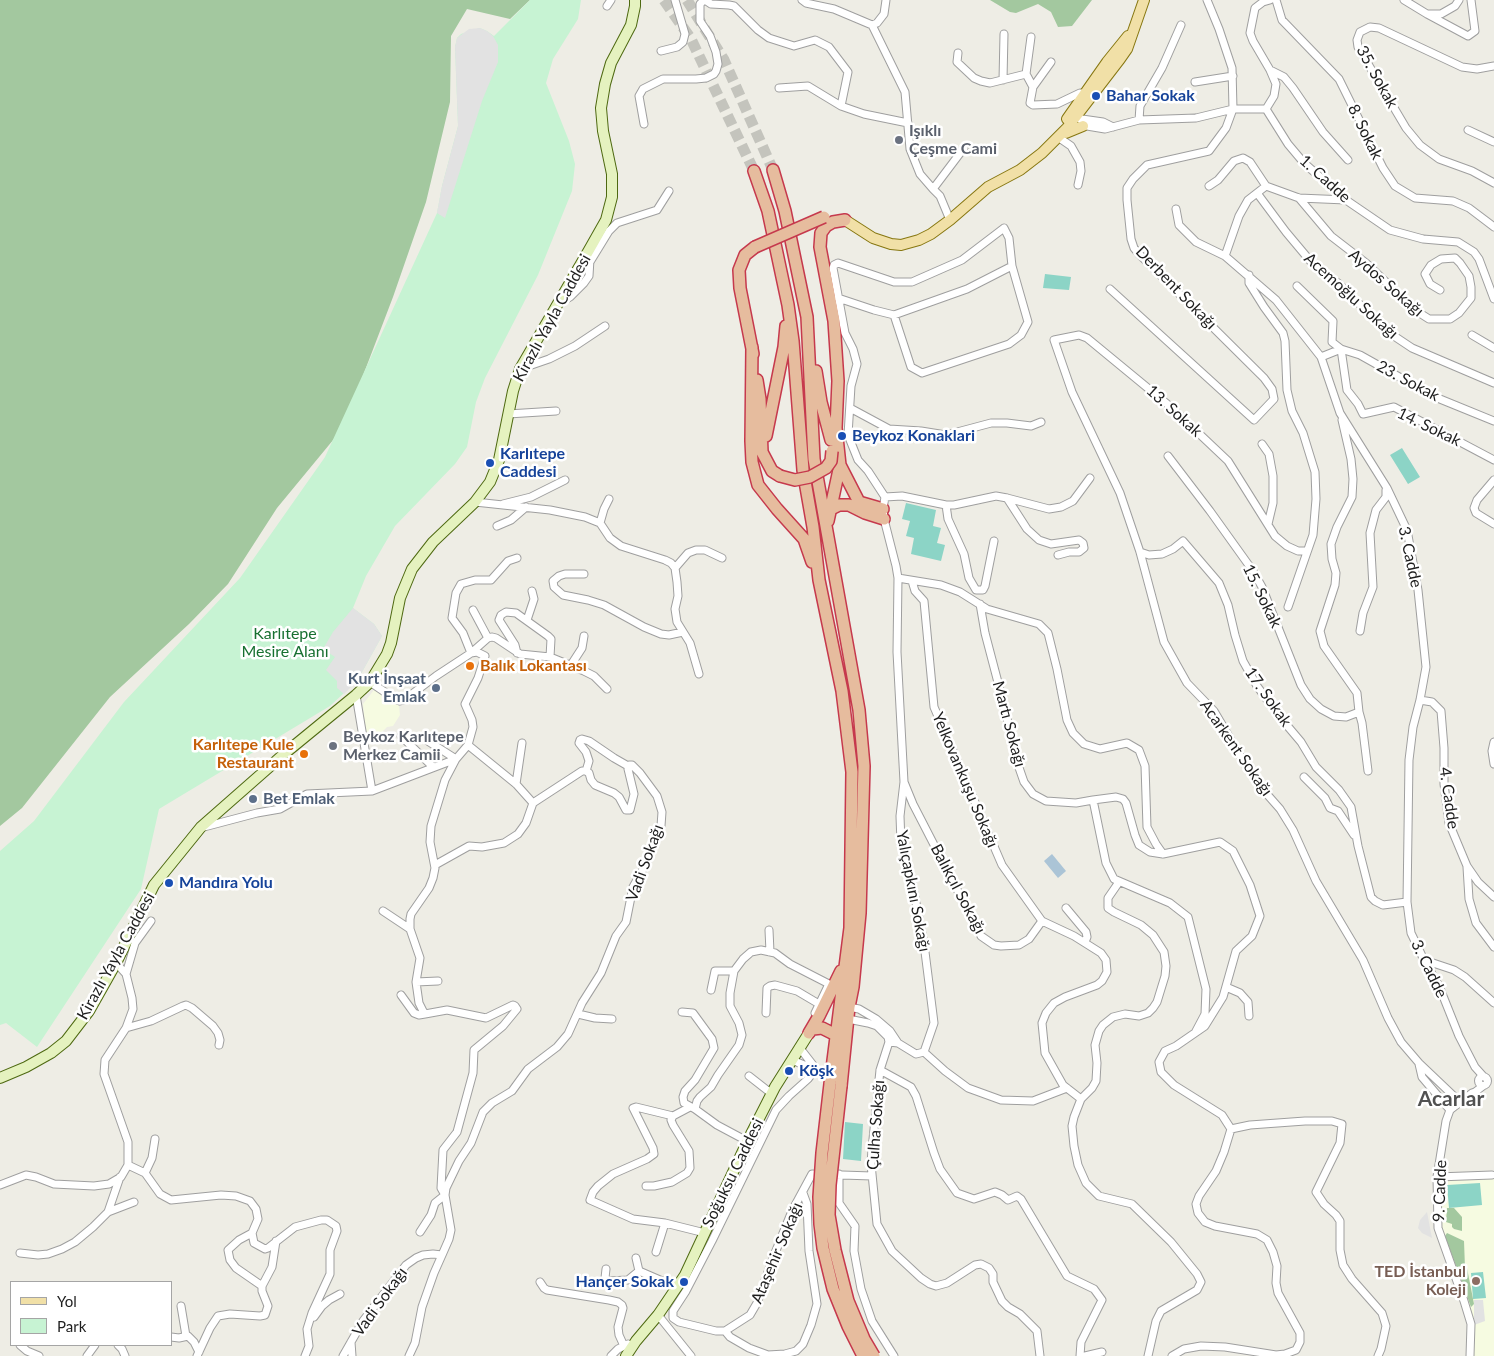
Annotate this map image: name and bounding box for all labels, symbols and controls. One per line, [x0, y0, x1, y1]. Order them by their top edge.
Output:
street label: 35. Sokak [1352, 42, 1402, 112]
place label: Bahar Sokak [1106, 86, 1195, 106]
marker: Bahar Sokak [1090, 90, 1102, 102]
street label: 8. Sokak [1343, 101, 1387, 163]
place label: Işıklı Çeşme Cami [909, 121, 997, 159]
marker: Işıklı Çeşme Cami [893, 134, 905, 146]
street label: 1. Cadde [1295, 151, 1355, 207]
street label: Derbent Sokağı [1131, 242, 1221, 334]
street label: Aydos Sokağı [1345, 245, 1427, 321]
street label: Acemoğlu Sokağı [1300, 249, 1402, 343]
street label: Kirazlı Yayla Caddesi [509, 251, 595, 385]
street label: 23. Sokak [1373, 356, 1443, 406]
street label: 13. Sokak [1142, 381, 1206, 441]
street label: 14. Sokak [1394, 403, 1464, 451]
place label: Beykoz Konaklari [852, 426, 975, 446]
marker: Beykoz Konaklari [836, 430, 848, 442]
place label: Karlıtepe Caddesi [500, 444, 565, 482]
marker: Karlıtepe Caddesi [484, 457, 496, 469]
street label: 3. Cadde [1394, 525, 1426, 589]
street label: 15. Sokak [1238, 561, 1286, 631]
park label: Karlıtepe Mesire Alanı [241, 624, 329, 662]
place label: Balık Lokantası [480, 656, 587, 676]
marker: Balık Lokantası [464, 660, 476, 672]
street label: 17. Sokak [1241, 664, 1295, 730]
place label: Kurt İnşaat Emlak [348, 669, 426, 707]
street label: Martı Sokağı [988, 679, 1030, 769]
marker: Kurt İnşaat Emlak [430, 682, 442, 694]
street label: Acarkent Sokağı [1196, 696, 1276, 800]
street label: Yelkovankuşu Sokağı [928, 710, 1002, 850]
place label: Beykoz Karlıtepe Merkez Camii [343, 727, 464, 765]
place label: Karlıtepe Kule Restaurant [193, 735, 294, 773]
marker: Beykoz Karlıtepe Merkez Camii [327, 740, 339, 752]
marker: Karlıtepe Kule Restaurant [298, 748, 310, 760]
street label: 4. Cadde [1435, 766, 1463, 830]
place label: Bet Emlak [263, 789, 335, 809]
marker: Bet Emlak [247, 793, 259, 805]
street label: Vadi Sokağı [622, 822, 668, 904]
street label: Yalıçapkını Sokağı [892, 829, 934, 953]
street label: Balıkçıl Sokağı [926, 841, 990, 937]
place label: Mandıra Yolu [179, 873, 273, 893]
marker: Mandıra Yolu [163, 877, 175, 889]
street label: Kirazlı Yayla Caddesi [73, 889, 159, 1023]
street label: 3. Cadde [1407, 937, 1451, 1001]
place label: Köşk [799, 1061, 834, 1081]
marker: Köşk [783, 1065, 795, 1077]
street label: Çulha Sokağı [863, 1079, 889, 1171]
district label: Acarlar [1418, 1086, 1484, 1112]
street label: Soğuksu Caddesi [698, 1115, 768, 1231]
street label: 9. Cadde [1429, 1160, 1451, 1222]
street label: Ataşehir Sokağı [747, 1200, 807, 1306]
place label: TED İstanbul Koleji [1374, 1262, 1466, 1300]
street label: Vadi Sokağı [349, 1264, 411, 1340]
place label: Hançer Sokak [576, 1272, 674, 1292]
marker: TED İstanbul Koleji [1470, 1275, 1482, 1287]
marker: Hançer Sokak [678, 1276, 690, 1288]
legend [10, 1281, 172, 1346]
text: Yol [57, 1292, 77, 1310]
text: Park [57, 1317, 86, 1335]

